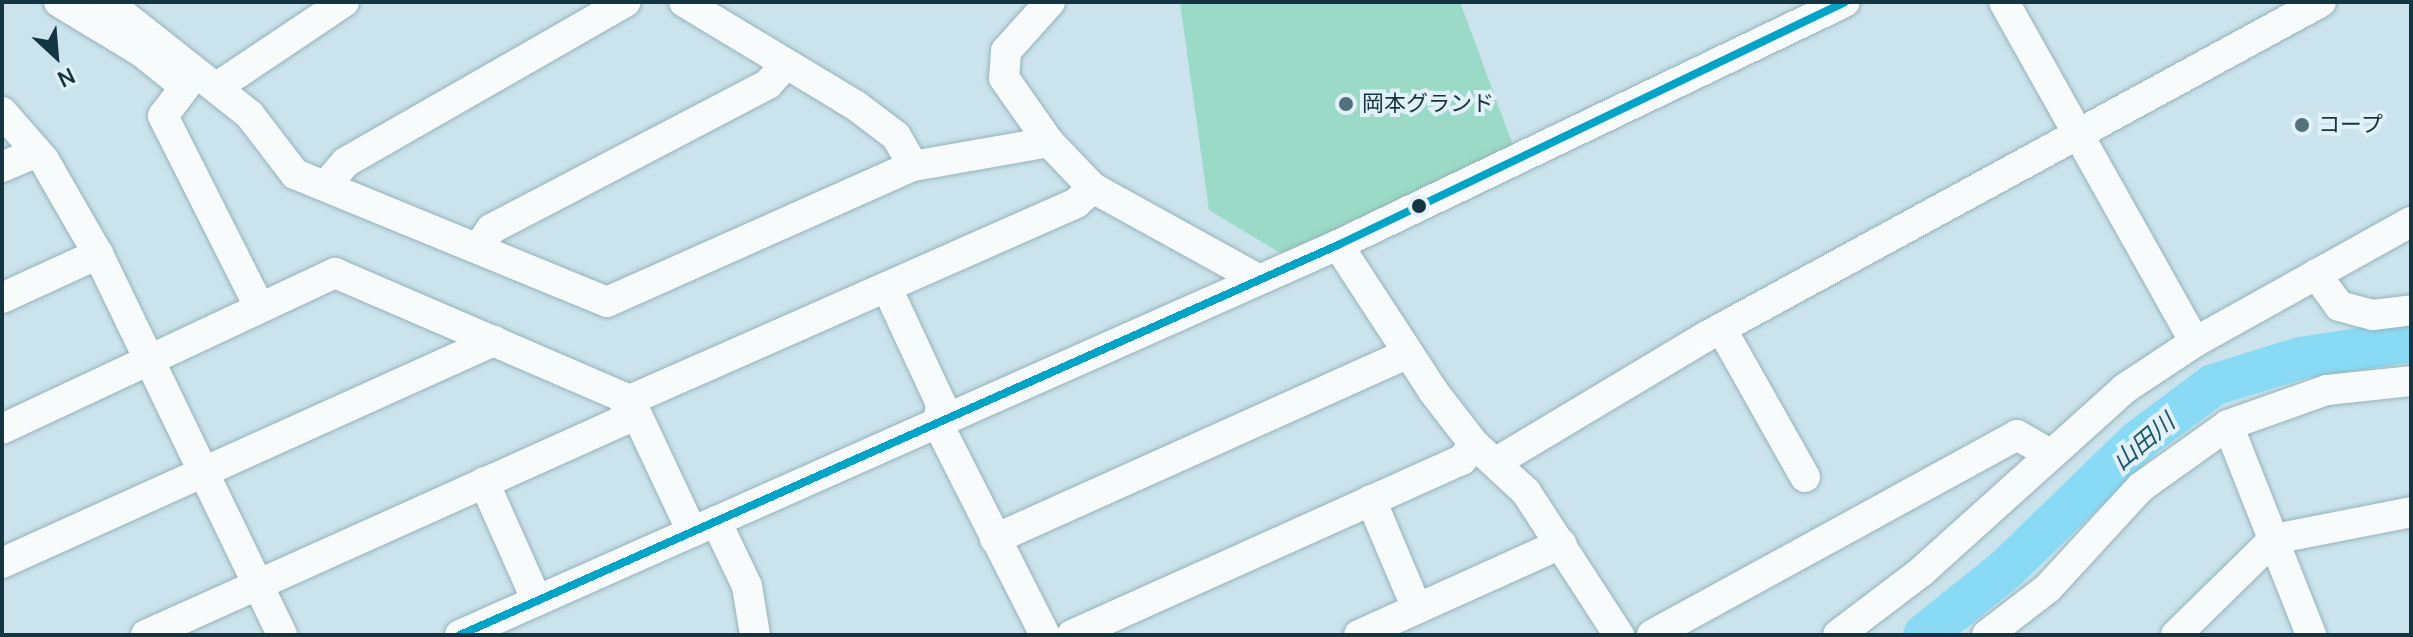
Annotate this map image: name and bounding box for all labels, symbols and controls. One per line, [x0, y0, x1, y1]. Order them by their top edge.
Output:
north arrow [16, 16, 96, 96]
text: N [53, 61, 80, 95]
place label: 岡本グランド [1362, 91, 1494, 117]
marker: 岡本グランド [1337, 95, 1355, 113]
place label: コープ [2318, 112, 2384, 138]
marker: コープ [2293, 116, 2311, 134]
unlabelled marker [1411, 198, 1427, 214]
water label: 山田川 [2106, 407, 2180, 475]

